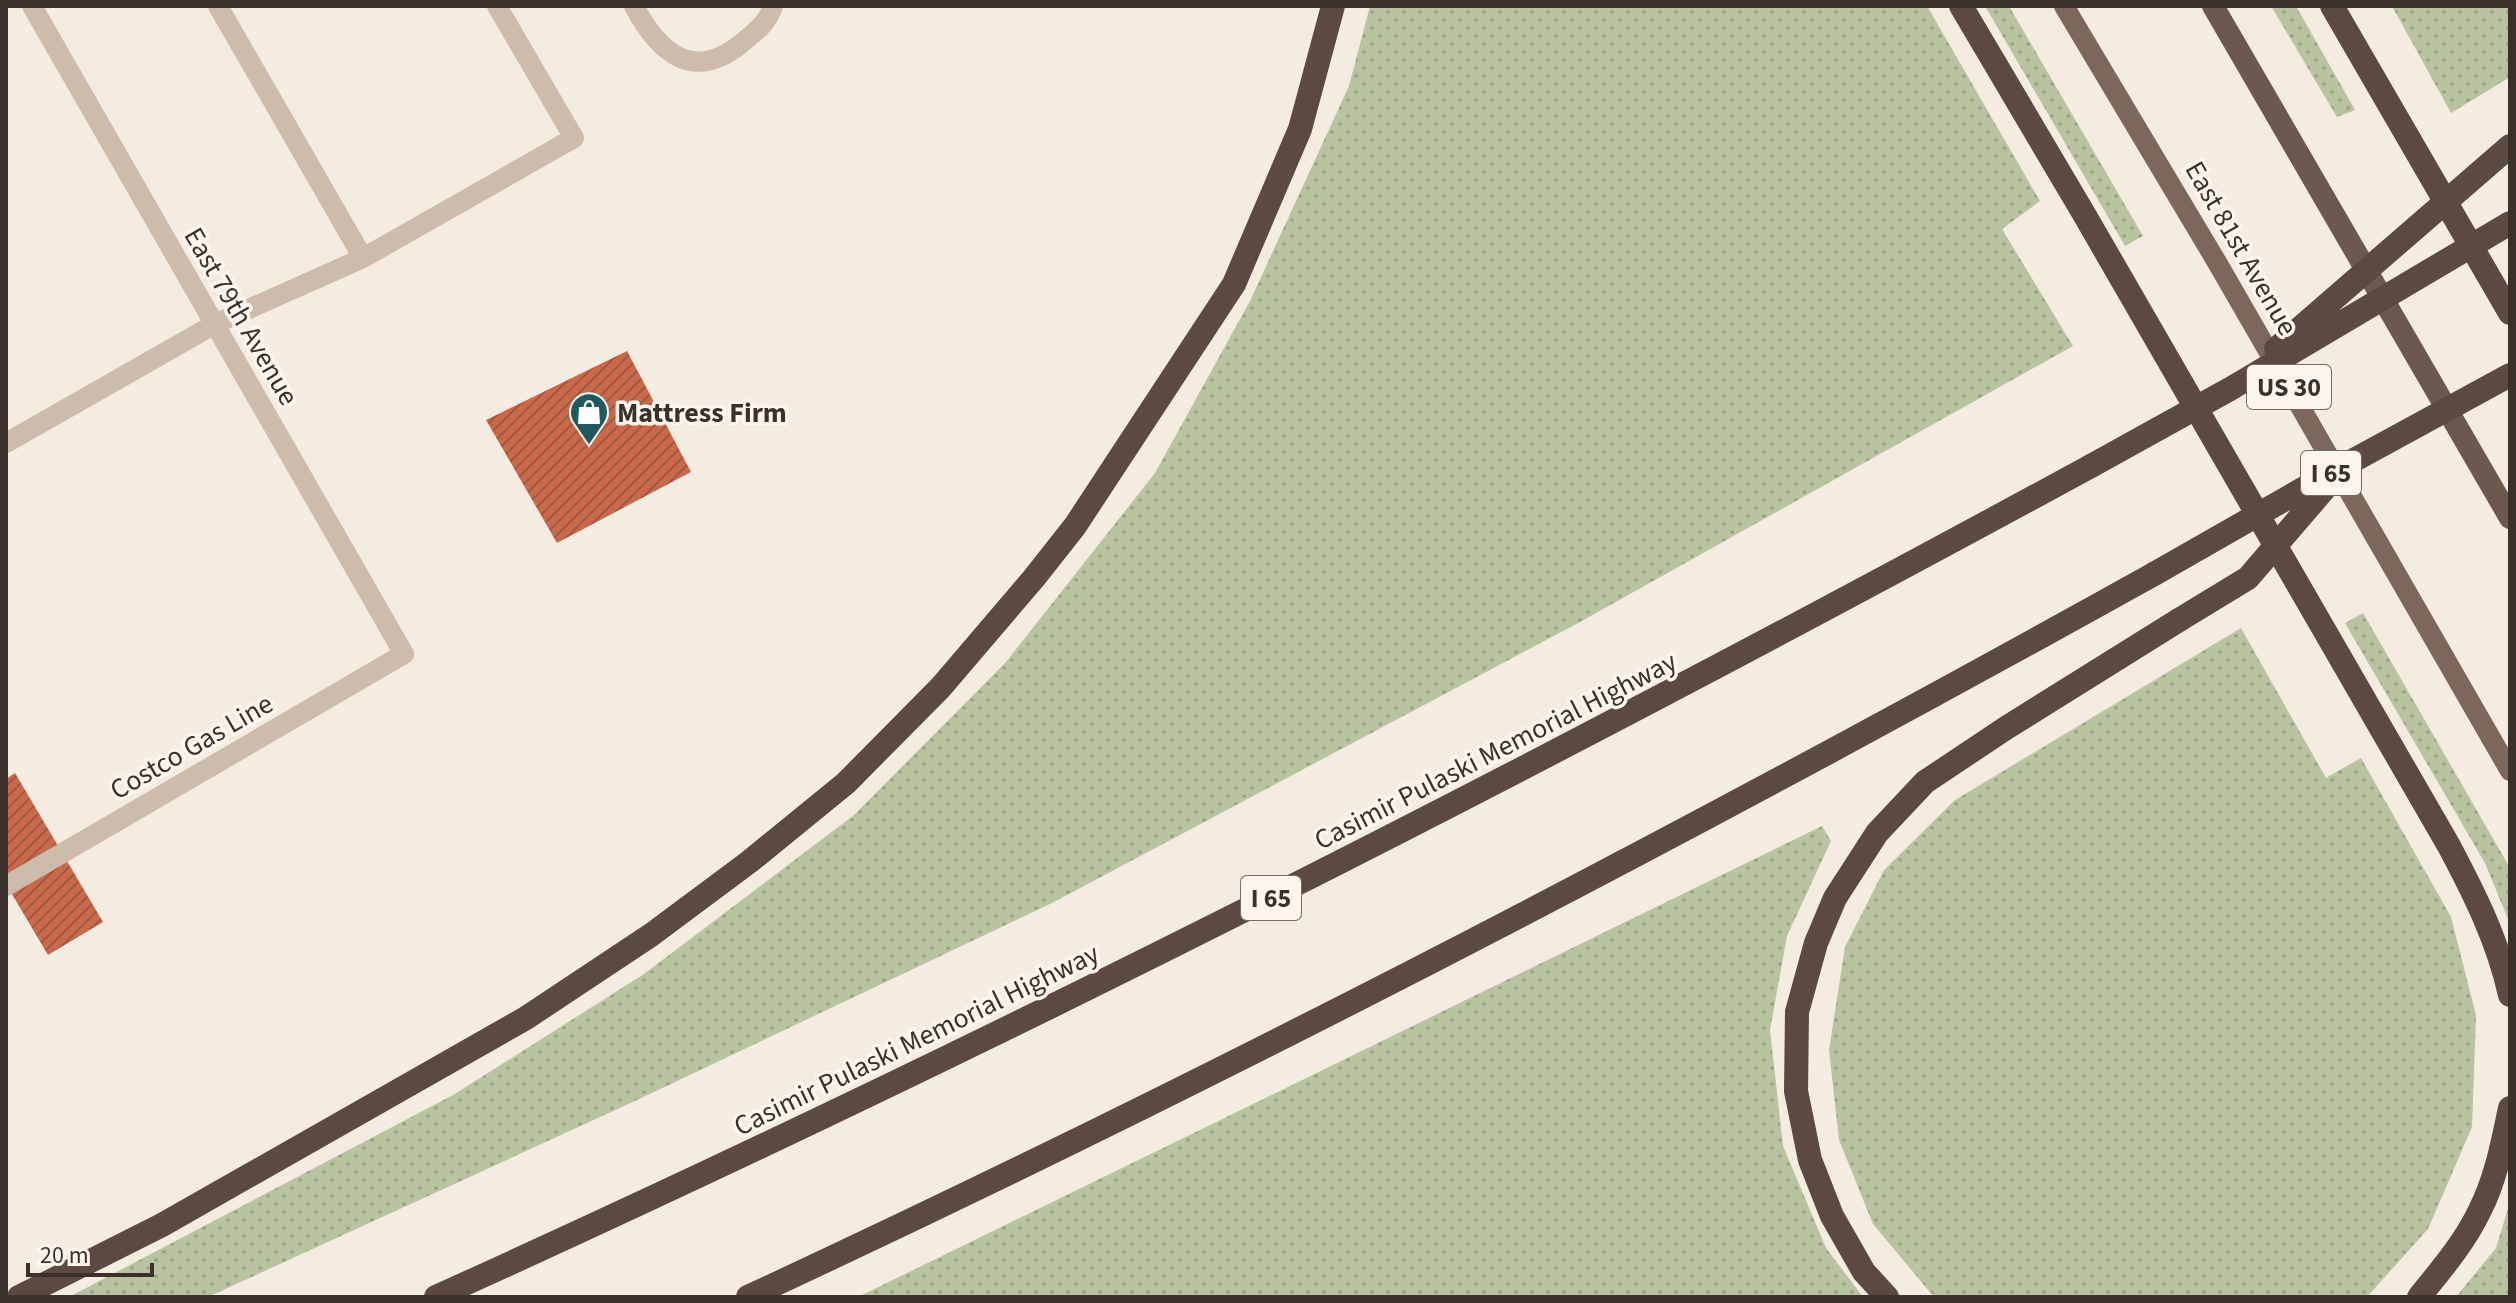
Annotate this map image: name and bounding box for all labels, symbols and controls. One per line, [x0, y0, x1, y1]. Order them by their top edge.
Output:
street label: East 81st Avenue [2175, 154, 2307, 343]
street label: East 79th Avenue [174, 220, 308, 413]
road number: US 30 [2247, 365, 2331, 409]
shop icon: Mattress Firm [568, 391, 610, 446]
place label: Mattress Firm [617, 393, 787, 433]
road number: I 65 [2301, 451, 2361, 495]
street label: Casimir Pulaski Memorial Highway [1307, 642, 1684, 860]
street label: Costco Gas Line [102, 684, 281, 810]
road number: I 65 [1241, 876, 1301, 920]
street label: Casimir Pulaski Memorial Highway [727, 934, 1106, 1146]
scale bar [28, 1227, 152, 1277]
text: 20 m [40, 1238, 89, 1273]

